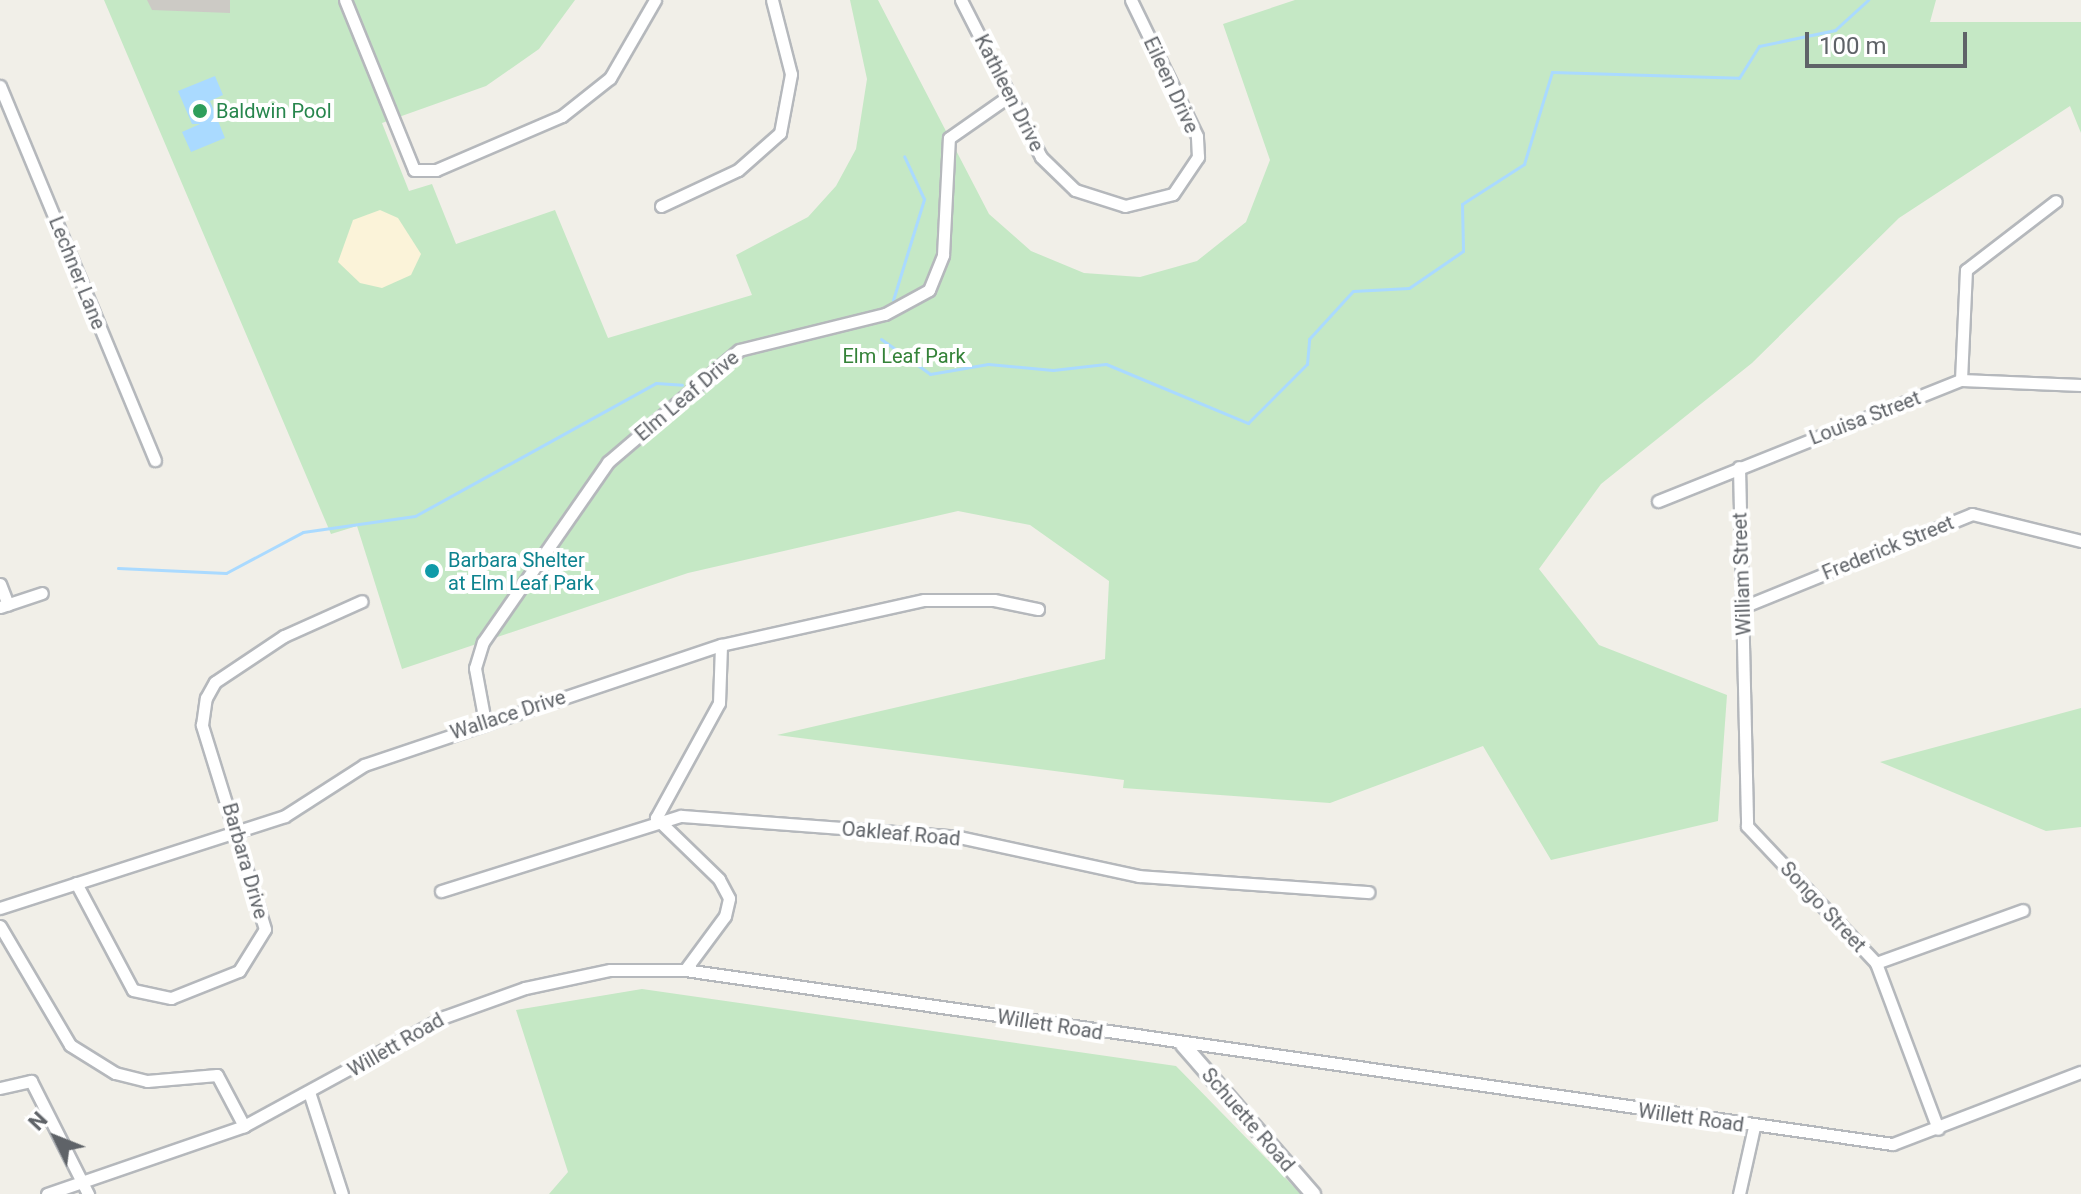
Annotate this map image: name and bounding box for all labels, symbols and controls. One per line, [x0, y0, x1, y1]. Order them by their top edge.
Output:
scale bar [1809, 16, 1971, 66]
street label: Kathleen Drive [969, 31, 1049, 155]
text: 100 m [1819, 32, 1886, 60]
street label: Eileen Drive [1138, 33, 1204, 137]
place label: Baldwin Pool [216, 99, 332, 123]
marker: Baldwin Pool [191, 102, 209, 120]
street label: Lechner Lane [43, 213, 111, 333]
park label: Elm Leaf Park [842, 344, 966, 368]
street label: Elm Leaf Drive [630, 346, 744, 446]
street label: Louisa Street [1806, 386, 1924, 450]
street label: Frederick Street [1819, 511, 1957, 585]
street label: William Street [1728, 512, 1756, 636]
place label: Barbara Shelter at Elm Leaf Park [448, 548, 594, 595]
marker: Barbara Shelter at Elm Leaf Park [423, 562, 441, 580]
street label: Wallace Drive [447, 685, 569, 745]
street label: Barbara Drive [217, 800, 273, 922]
street label: Oakleaf Road [841, 817, 961, 851]
street label: Songo Street [1775, 857, 1871, 957]
street label: Willett Road [995, 1005, 1105, 1045]
street label: Willett Road [344, 1008, 448, 1082]
street label: Schuette Road [1196, 1063, 1300, 1177]
north arrow [16, 1098, 96, 1178]
street label: Willett Road [1636, 1099, 1746, 1137]
text: N [24, 1107, 53, 1135]

